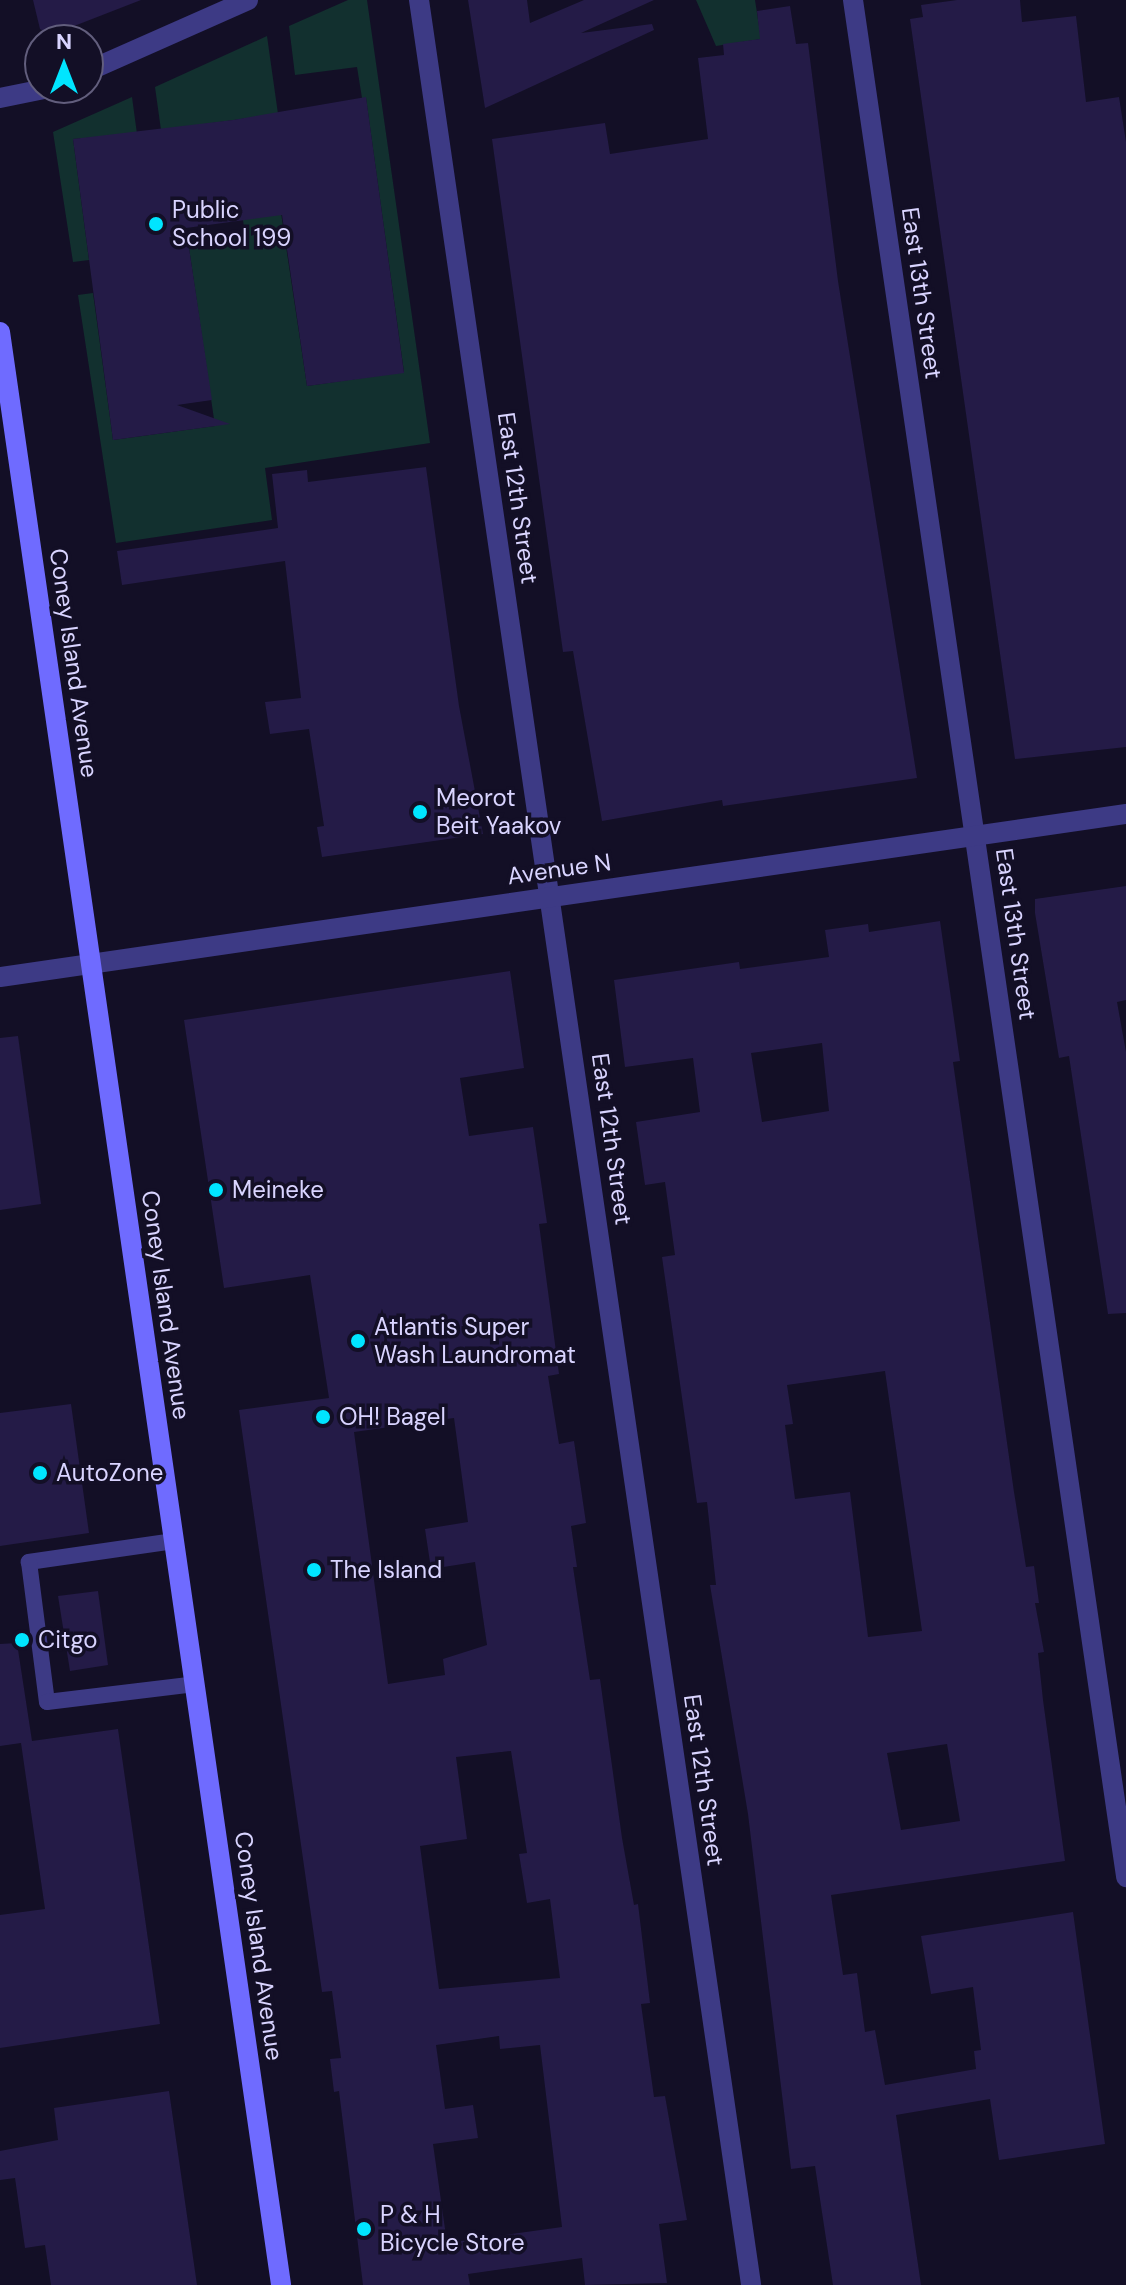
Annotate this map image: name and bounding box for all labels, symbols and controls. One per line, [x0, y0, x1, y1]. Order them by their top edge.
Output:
north arrow [24, 24, 104, 104]
text: N [56, 27, 72, 56]
place label: Public School 199 [172, 196, 291, 252]
street label: East 13th Street [896, 205, 948, 381]
marker: Public School 199 [147, 215, 165, 233]
street label: East 12th Street [492, 410, 544, 586]
street label: Coney Island Avenue [44, 547, 104, 779]
place label: Meorot Beit Yaakov [436, 784, 561, 840]
marker: Meorot Beit Yaakov [411, 803, 429, 821]
street label: East 13th Street [990, 846, 1042, 1022]
street label: Avenue N [505, 847, 613, 891]
street label: East 12th Street [586, 1051, 638, 1227]
place label: Meineke [232, 1176, 324, 1204]
marker: Meineke [207, 1181, 225, 1199]
street label: Coney Island Avenue [136, 1189, 196, 1421]
place label: Atlantis Super Wash Laundromat [374, 1313, 576, 1369]
marker: Atlantis Super Wash Laundromat [349, 1332, 367, 1350]
place label: OH! Bagel [339, 1403, 446, 1431]
marker: OH! Bagel [314, 1408, 332, 1426]
place label: AutoZone [56, 1459, 163, 1487]
marker: AutoZone [31, 1464, 49, 1482]
place label: The Island [330, 1556, 442, 1584]
marker: The Island [305, 1561, 323, 1579]
place label: Citgo [38, 1626, 98, 1654]
marker: Citgo [13, 1631, 31, 1649]
street label: East 12th Street [678, 1692, 730, 1868]
street label: Coney Island Avenue [229, 1830, 289, 2062]
place label: P & H Bicycle Store [380, 2201, 525, 2257]
marker: P & H Bicycle Store [355, 2220, 373, 2238]

